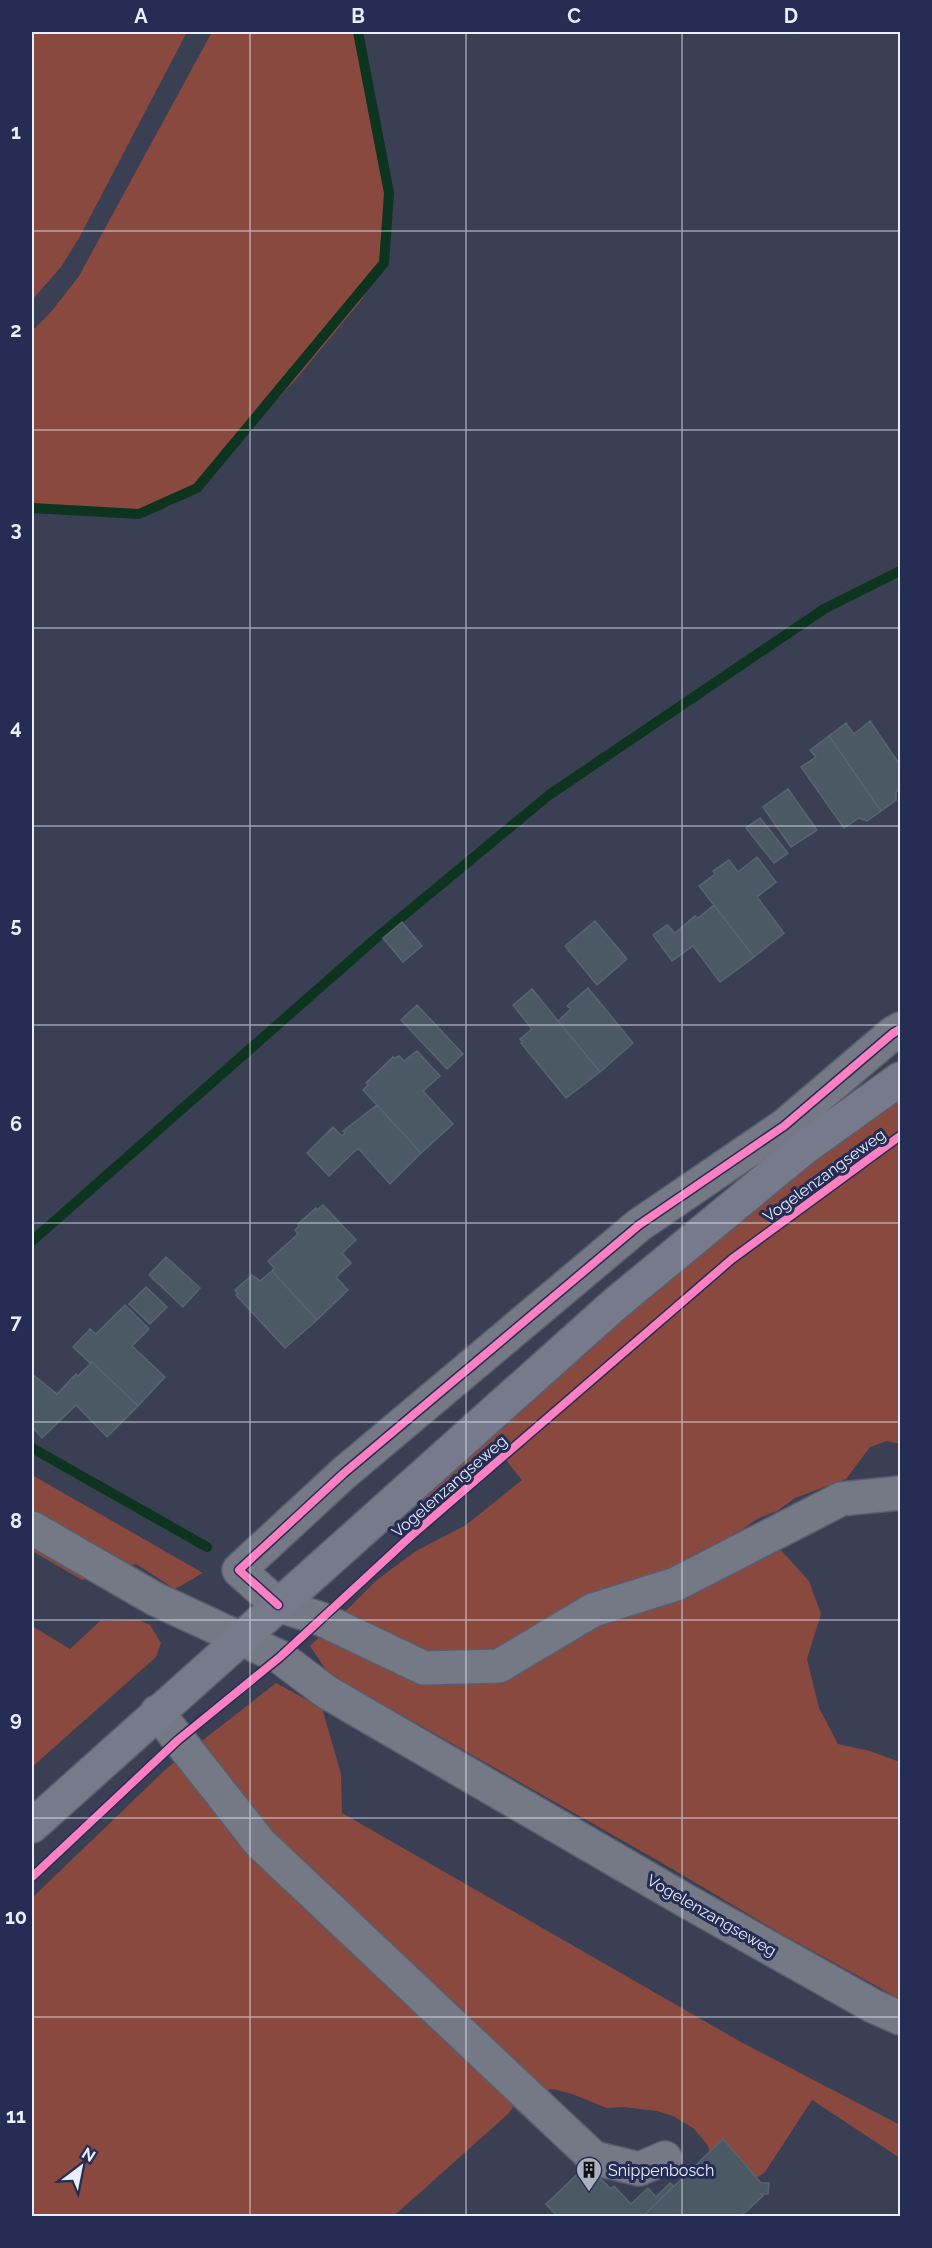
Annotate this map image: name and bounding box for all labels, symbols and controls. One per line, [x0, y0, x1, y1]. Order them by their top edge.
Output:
text: A [134, 4, 148, 28]
text: B [351, 4, 365, 28]
text: C [567, 4, 581, 28]
text: D [784, 4, 798, 28]
text: 1 [11, 120, 21, 144]
text: 2 [10, 318, 22, 342]
text: 3 [10, 517, 22, 541]
text: 4 [10, 715, 22, 739]
text: 5 [10, 913, 22, 937]
text: 6 [10, 1112, 22, 1136]
street label: Vogelenzangseweg [760, 1125, 889, 1226]
text: 7 [10, 1310, 22, 1334]
street label: Vogelenzangseweg [388, 1431, 511, 1542]
text: 8 [10, 1509, 22, 1533]
text: 9 [10, 1707, 22, 1731]
street label: Vogelenzangseweg [644, 1871, 780, 1960]
text: 10 [5, 1905, 27, 1929]
text: 11 [6, 2104, 26, 2128]
north arrow [51, 2137, 111, 2197]
text: N [78, 2143, 99, 2166]
building icon: Snippenbosch [574, 2155, 604, 2193]
place label: Snippenbosch [608, 2161, 714, 2180]

